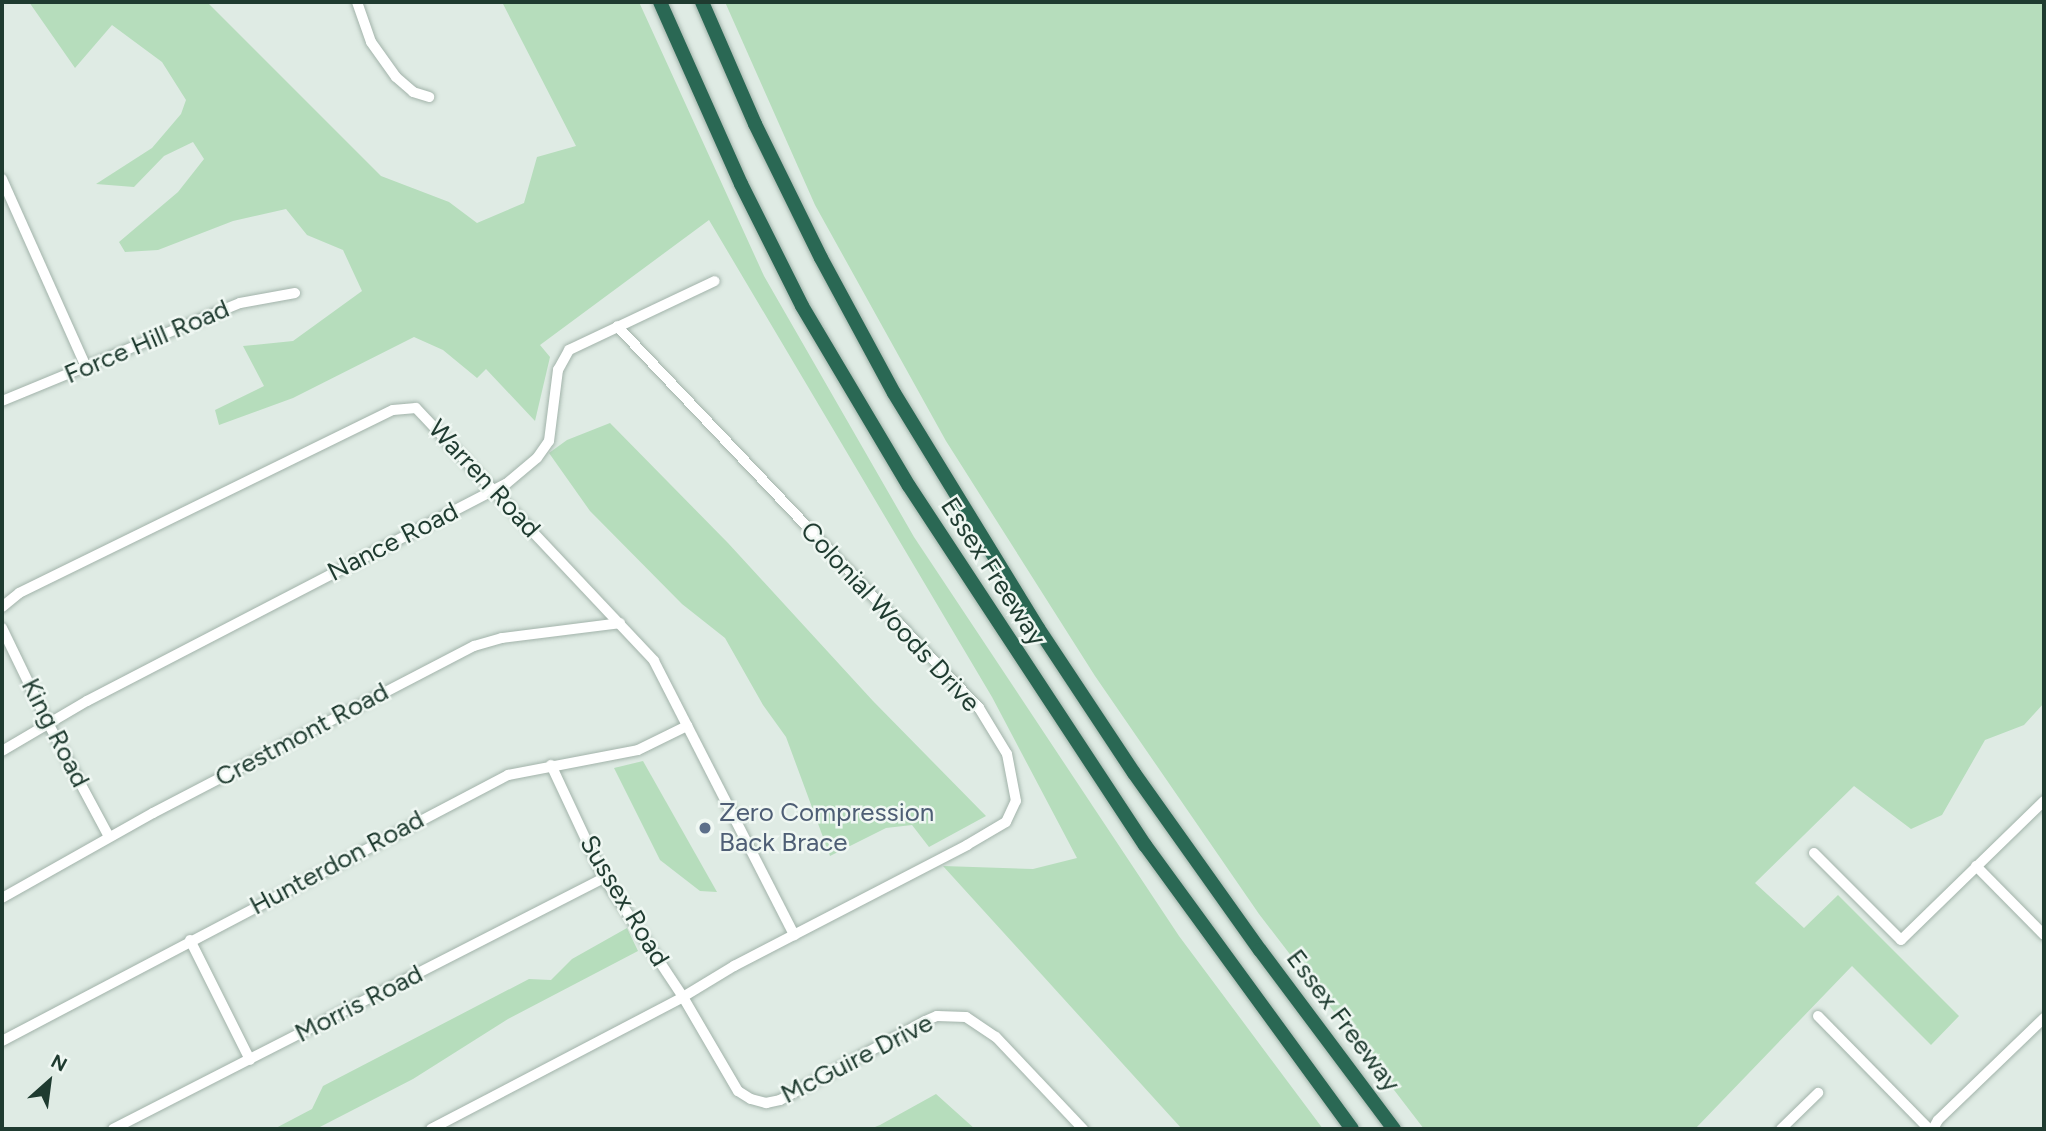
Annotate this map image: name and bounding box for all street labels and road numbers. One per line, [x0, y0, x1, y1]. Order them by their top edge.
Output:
street label: Force Hill Road [60, 293, 234, 391]
street label: Warren Road [422, 414, 546, 544]
street label: Essex Freeway [934, 492, 1052, 652]
street label: Nance Road [322, 496, 464, 588]
street label: Colonial Woods Drive [794, 515, 986, 719]
street label: King Road [14, 673, 96, 793]
street label: Crestmont Road [210, 676, 394, 794]
street label: Hunterdon Road [245, 804, 429, 922]
street label: Sussex Road [573, 830, 675, 972]
street label: Essex Freeway [1279, 944, 1407, 1098]
street label: Morris Road [290, 959, 428, 1049]
street label: McGuire Drive [776, 1007, 938, 1111]

